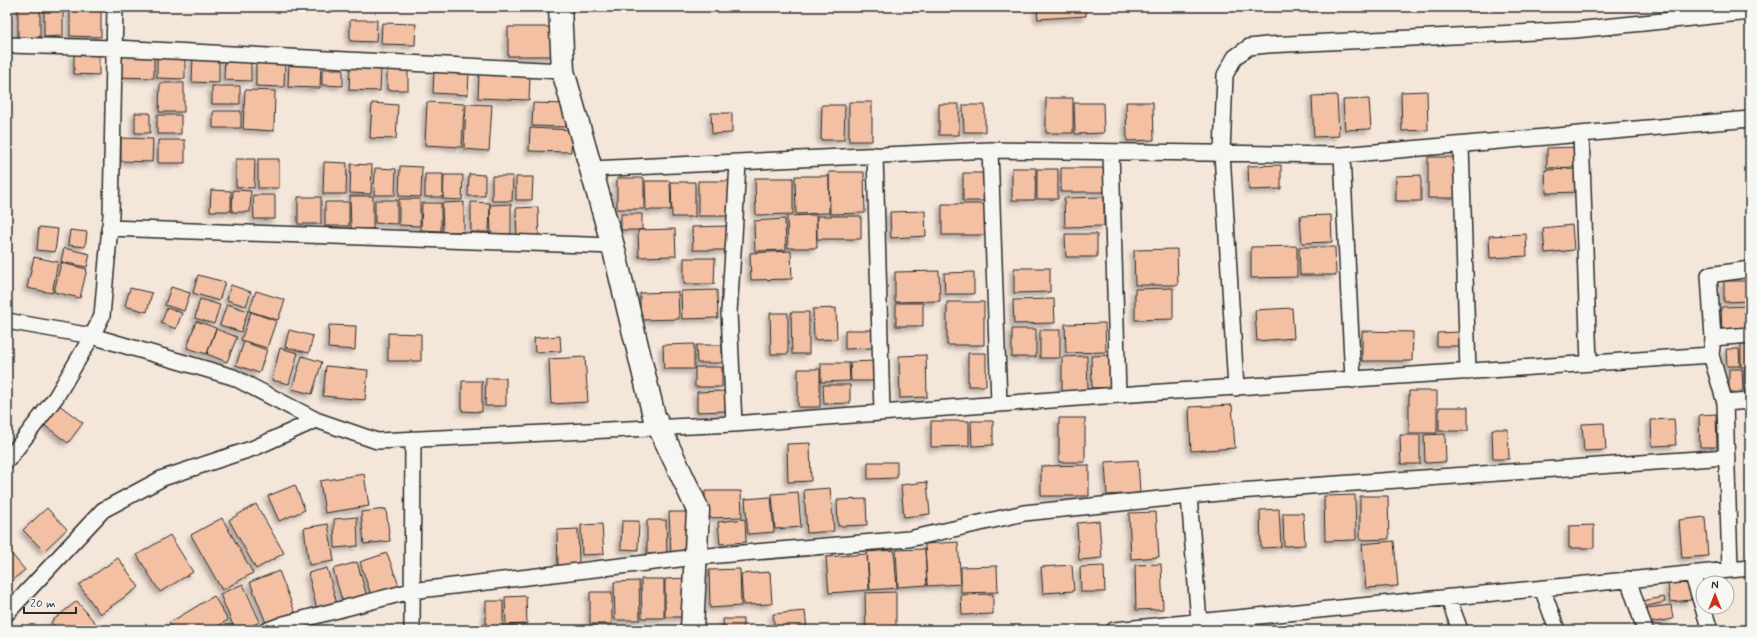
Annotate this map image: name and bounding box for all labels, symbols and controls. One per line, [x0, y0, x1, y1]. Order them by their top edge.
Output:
north arrow [1695, 575, 1735, 615]
text: N [1711, 579, 1719, 593]
scale bar [24, 589, 76, 615]
text: 20 m [30, 596, 56, 612]

